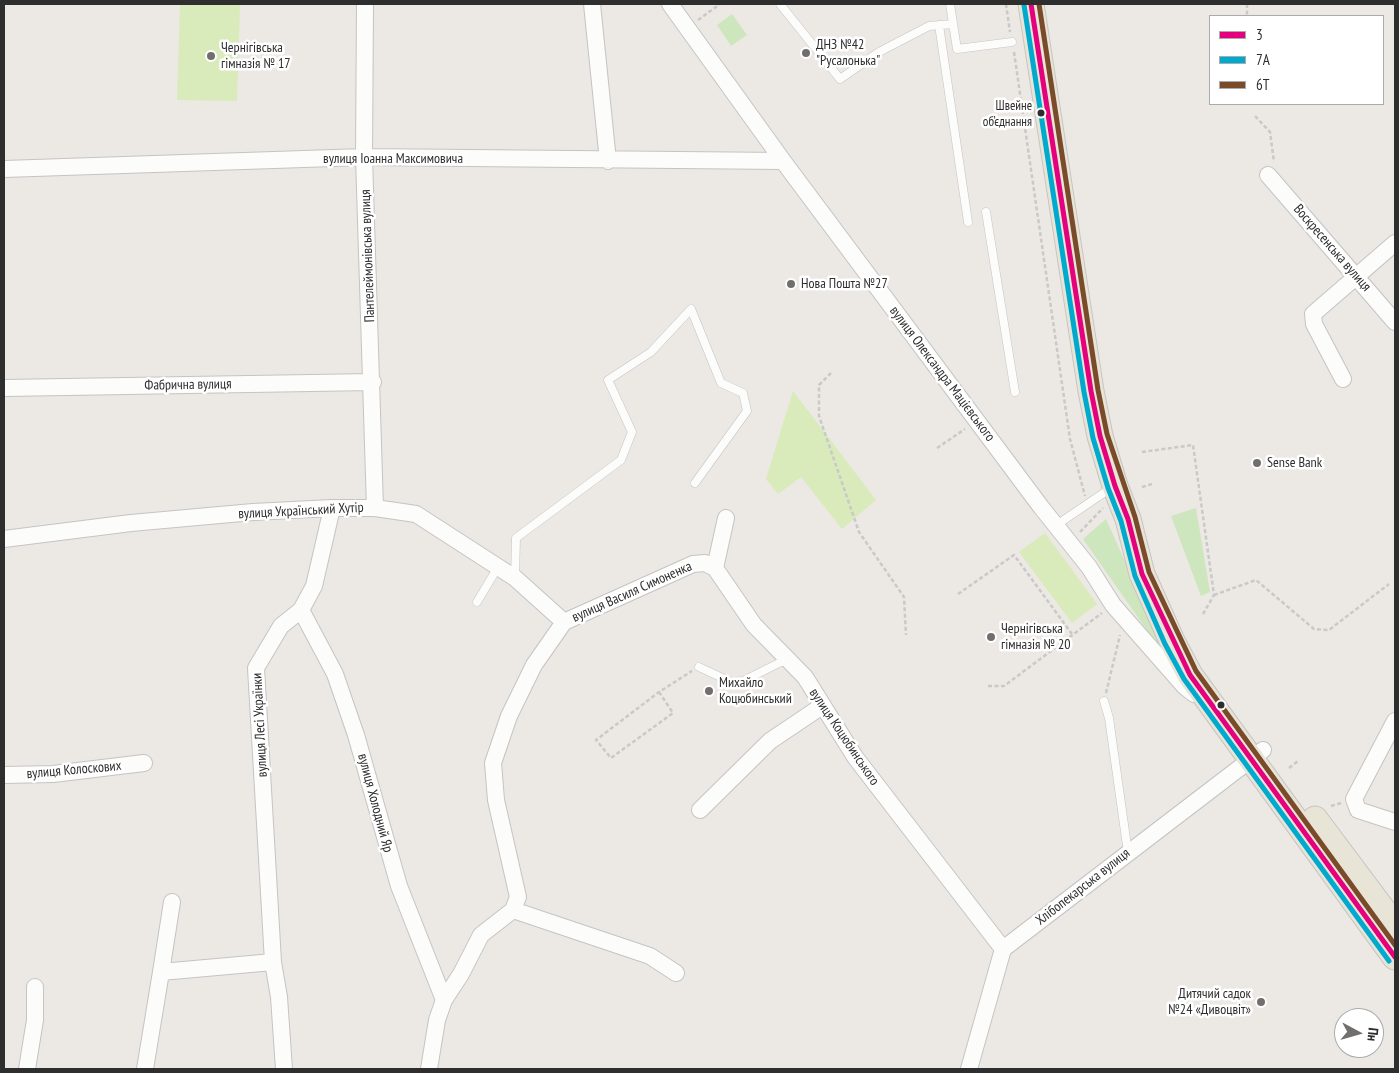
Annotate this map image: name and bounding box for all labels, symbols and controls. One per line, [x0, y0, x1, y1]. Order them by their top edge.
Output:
legend [1209, 15, 1384, 105]
text: 3 [1256, 25, 1263, 44]
place label: ДНЗ №42 "Русалонька" [816, 37, 880, 70]
place label: Чернігівська гімназія № 17 [221, 40, 291, 72]
marker: ДНЗ №42 "Русалонька" [800, 47, 812, 59]
marker: Чернігівська гімназія № 17 [205, 50, 217, 62]
text: 7А [1256, 50, 1270, 69]
text: 6Т [1256, 75, 1269, 94]
place label: Швейне об’єднання [983, 98, 1032, 129]
marker: Швейне об’єднання [1036, 108, 1046, 118]
street label: вулиця Іоанна Максимовича [323, 151, 463, 167]
street label: Пантелеймонівська вулиця [357, 189, 379, 323]
street label: Воскресенська вулиця [1290, 201, 1374, 295]
place label: Нова Пошта №27 [801, 276, 888, 292]
marker: Нова Пошта №27 [785, 278, 797, 290]
street label: вулиця Олександра Мацієвського [886, 303, 998, 445]
street label: Фабрична вулиця [144, 376, 232, 394]
place label: Sense Bank [1267, 455, 1322, 471]
marker: Sense Bank [1251, 457, 1263, 469]
street label: вулиця Український Хутір [238, 499, 364, 523]
street label: вулиця Василя Симоненка [569, 558, 695, 626]
place label: Чернігівська гімназія № 20 [1001, 621, 1071, 654]
marker: Чернігівська гімназія № 20 [985, 631, 997, 643]
street label: вулиця Лесі Українки [249, 672, 271, 778]
place label: Михайло Коцюбинський [719, 675, 792, 708]
marker: Михайло Коцюбинський [703, 685, 715, 697]
street label: вулиця Коцюбинського [805, 685, 883, 789]
unlabelled marker [1216, 700, 1226, 710]
street label: вулиця Холодний Яр [354, 752, 396, 854]
street label: вулиця Колоскових [26, 757, 122, 783]
street label: Хлібопекарська вулиця [1033, 845, 1133, 929]
place label: Дитячий садок №24 «Дивоцвіт» [1168, 986, 1251, 1019]
marker: Дитячий садок №24 «Дивоцвіт» [1255, 996, 1267, 1008]
north arrow [1334, 1008, 1384, 1058]
text: Пн [1363, 1027, 1383, 1042]

